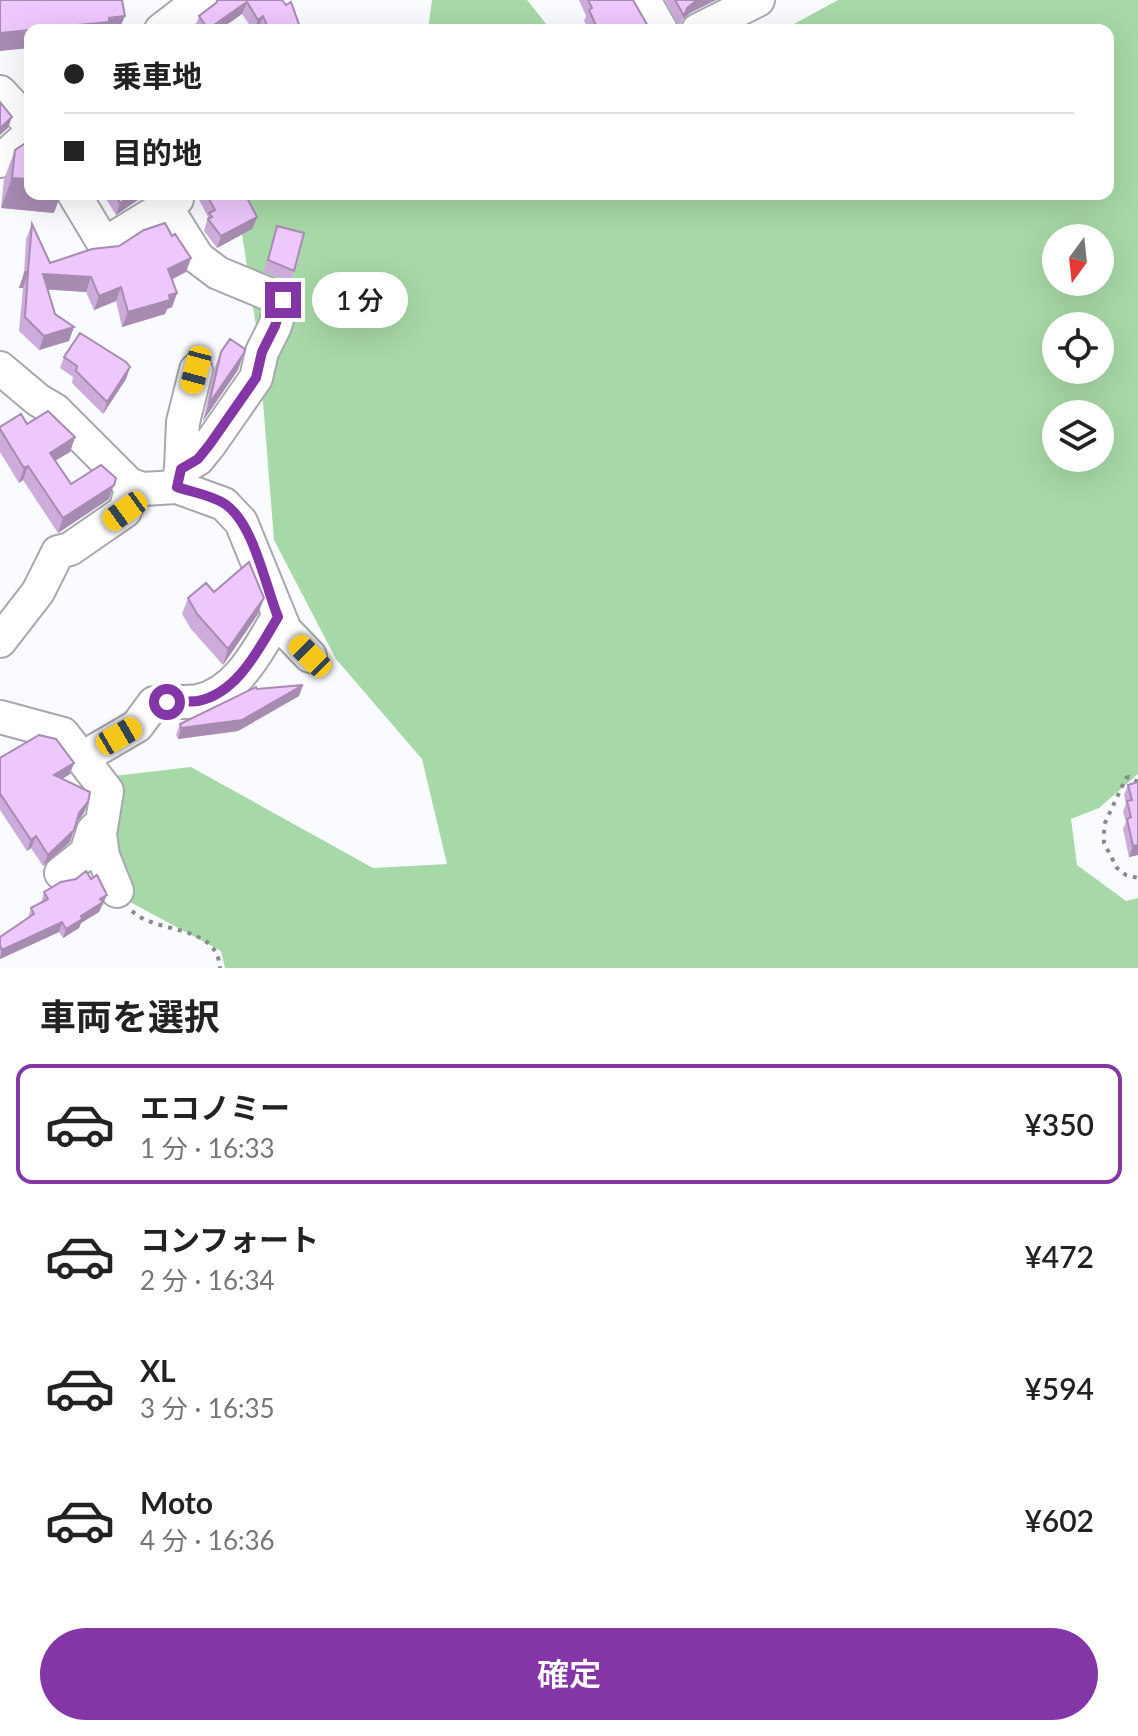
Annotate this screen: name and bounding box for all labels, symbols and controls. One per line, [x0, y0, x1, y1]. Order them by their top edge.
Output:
text: 乗車地 [112, 57, 202, 93]
text: 目的地 [112, 134, 202, 170]
north arrow [1042, 224, 1114, 296]
map controls [1042, 224, 1114, 472]
callout: 1 分 [311, 272, 407, 328]
route end [265, 282, 301, 318]
text: 1 分 [336, 284, 384, 316]
button: locate [1042, 312, 1114, 384]
car [178, 344, 214, 396]
button: layers [1042, 400, 1114, 472]
car [99, 487, 151, 535]
car [285, 631, 335, 681]
route start [149, 684, 185, 720]
car [92, 714, 146, 758]
text: 車両を選択 [40, 994, 220, 1038]
icon: car [44, 1088, 116, 1160]
text: エコノミー [140, 1089, 290, 1125]
text: ¥350 [1024, 1106, 1094, 1142]
text: 1 分 · 16:33 [140, 1132, 275, 1164]
icon: car [44, 1220, 116, 1292]
text: コンフォート [140, 1221, 319, 1257]
text: ¥472 [1024, 1238, 1094, 1274]
text: 2 分 · 16:34 [140, 1264, 275, 1296]
icon: car [44, 1352, 116, 1424]
text: XL [140, 1352, 176, 1388]
text: ¥594 [1024, 1370, 1094, 1406]
text: 3 分 · 16:35 [140, 1392, 275, 1424]
icon: car [44, 1484, 116, 1556]
text: Moto [140, 1484, 213, 1520]
text: ¥602 [1024, 1502, 1094, 1538]
text: 4 分 · 16:36 [140, 1524, 275, 1556]
button: 確定 [40, 1628, 1098, 1720]

